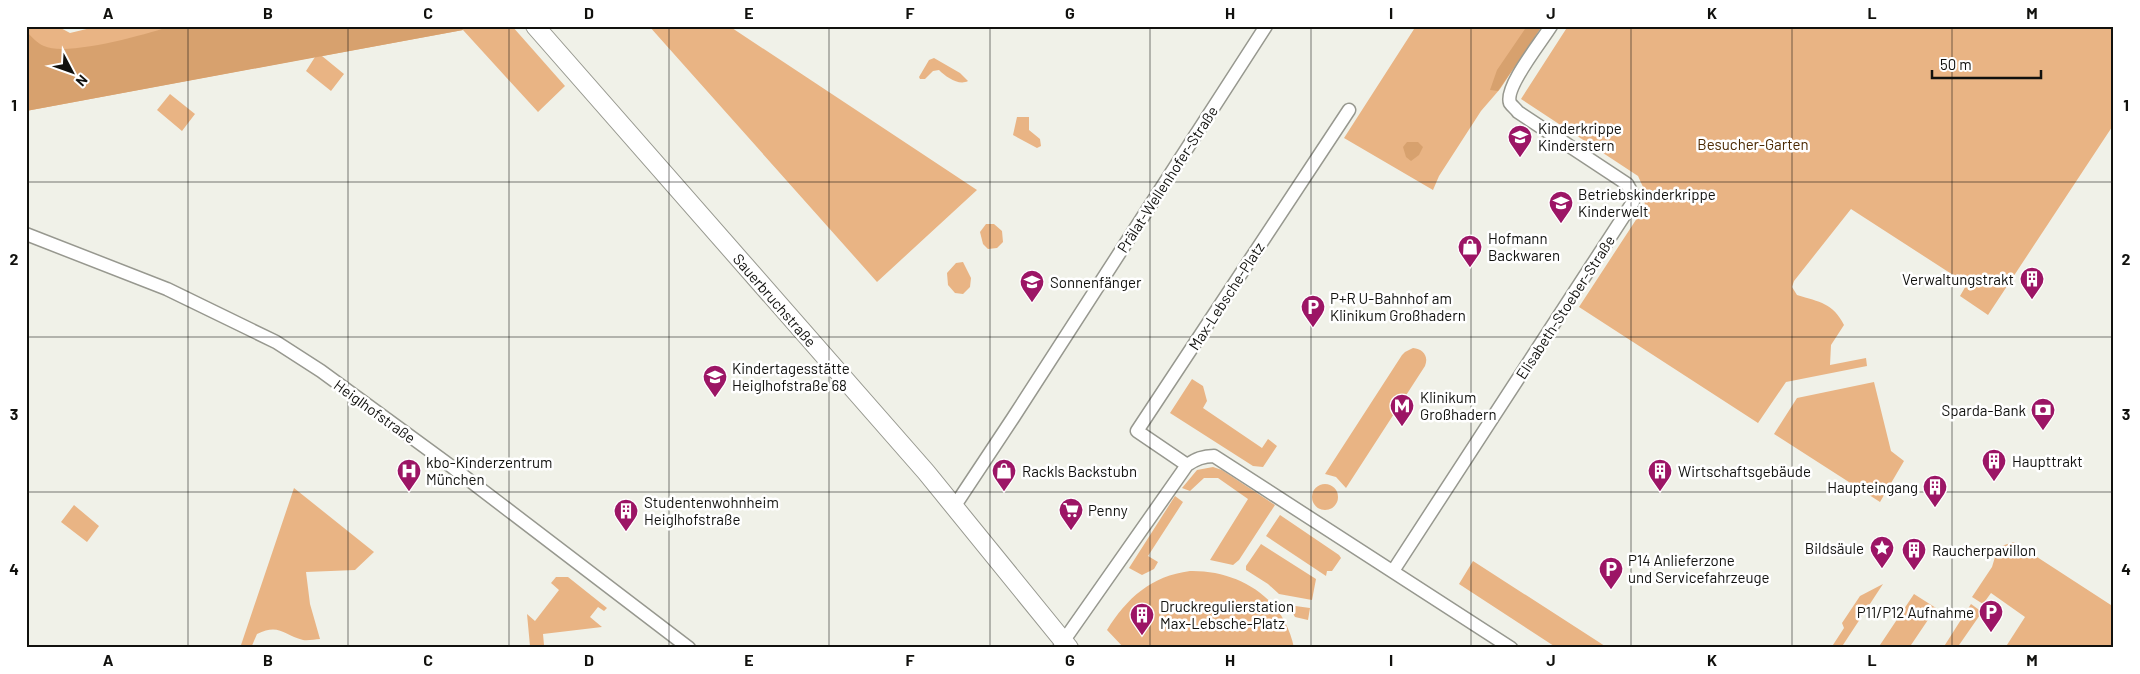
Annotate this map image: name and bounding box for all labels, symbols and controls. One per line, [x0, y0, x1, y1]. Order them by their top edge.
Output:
text: A [103, 3, 114, 22]
text: B [263, 3, 273, 22]
text: C [423, 3, 433, 22]
text: D [584, 3, 594, 22]
text: E [744, 3, 754, 22]
text: F [906, 3, 915, 22]
text: G [1065, 3, 1075, 22]
text: H [1225, 3, 1235, 22]
text: I [1389, 3, 1393, 22]
text: J [1546, 3, 1556, 22]
text: K [1707, 3, 1717, 22]
text: L [1867, 3, 1877, 22]
text: M [2026, 3, 2038, 22]
north arrow [48, 48, 98, 98]
scale bar [1932, 48, 2041, 80]
text: 50 m [1940, 55, 1972, 73]
text: N [73, 72, 92, 90]
text: 1 [11, 95, 17, 114]
text: 1 [2123, 95, 2129, 114]
street label: Prälat-Wellenhofer-Straße [1113, 102, 1221, 256]
place label: Kinderkrippe Kinderstern [1538, 119, 1622, 154]
school or university icon: Kinderkrippe Kinderstern [1507, 124, 1533, 158]
park label: Besucher-Garten [1697, 135, 1809, 153]
place label: Betriebskinderkrippe Kinderwelt [1578, 185, 1716, 220]
school or university icon: Betriebskinderkrippe Kinderwelt [1548, 190, 1574, 224]
place label: Hofmann Backwaren [1488, 229, 1560, 264]
street label: Elisabeth-Stoeber-Straße [1512, 232, 1618, 382]
shop icon: Hofmann Backwaren [1457, 234, 1483, 268]
street label: Max-Lebsche-Platz [1184, 238, 1268, 353]
text: 2 [10, 249, 19, 268]
text: 2 [2122, 249, 2131, 268]
street label: Sauerbruchstraße [730, 250, 820, 350]
building icon: Verwaltungstrakt [2019, 266, 2045, 300]
school or university icon: Sonnenfänger [1019, 269, 1045, 303]
place label: Verwaltungstrakt [1902, 270, 2014, 288]
place label: Sonnenfänger [1050, 273, 1142, 291]
place label: P+R U-Bahnhof am Klinikum Großhadern [1330, 289, 1466, 324]
parking icon: P+R U-Bahnhof am Klinikum Großhadern [1300, 294, 1326, 328]
place label: Kindertagesstätte Heiglhofstraße 68 [732, 359, 850, 394]
school or university icon: Kindertagesstätte Heiglhofstraße 68 [702, 364, 728, 398]
street label: Heiglhofstraße [331, 375, 419, 447]
place label: Klinikum Großhadern [1420, 388, 1497, 423]
metro station icon: Klinikum Großhadern [1389, 393, 1415, 427]
bank icon: Sparda-Bank [2030, 397, 2056, 431]
place label: Sparda-Bank [1942, 401, 2026, 419]
text: 3 [10, 404, 18, 423]
text: 3 [2122, 404, 2130, 423]
building icon: Haupttrakt [1981, 448, 2007, 482]
place label: Haupttrakt [2012, 452, 2083, 470]
place label: kbo-Kinderzentrum München [426, 453, 552, 488]
hospital icon: kbo-Kinderzentrum München [396, 458, 422, 492]
shop icon: Rackls Backstubn [991, 458, 1017, 492]
building icon: Wirtschaftsgebäude [1647, 458, 1673, 492]
place label: Rackls Backstubn [1022, 462, 1137, 480]
place label: Wirtschaftsgebäude [1678, 462, 1811, 480]
building icon: Haupteingang [1922, 474, 1948, 508]
place label: Haupteingang [1827, 478, 1918, 496]
place label: Studentenwohnheim Heiglhofstraße [644, 493, 779, 528]
supermarket icon: Penny [1058, 497, 1084, 531]
building icon: Studentenwohnheim Heiglhofstraße [613, 498, 639, 532]
place label: Penny [1088, 501, 1128, 519]
place icon: Bildsäule [1869, 535, 1895, 569]
building icon: Raucherpavillon [1901, 537, 1927, 571]
place label: Bildsäule [1805, 539, 1864, 557]
place label: Raucherpavillon [1932, 541, 2036, 559]
place label: P14 Anlieferzone und Servicefahrzeuge [1628, 551, 1770, 586]
parking icon: P14 Anlieferzone und Servicefahrzeuge [1598, 556, 1624, 590]
text: 4 [9, 559, 19, 578]
text: 4 [2121, 559, 2131, 578]
place label: Druckregulierstation Max-Lebsche-Platz [1160, 597, 1294, 632]
parking icon: P11/P12 Aufnahme [1978, 599, 2004, 633]
building icon: Druckregulierstation Max-Lebsche-Platz [1129, 602, 1155, 636]
place label: P11/P12 Aufnahme [1857, 603, 1974, 621]
text: A [103, 650, 114, 669]
text: B [263, 650, 273, 669]
text: C [423, 650, 433, 669]
text: D [584, 650, 594, 669]
text: E [744, 650, 754, 669]
text: F [906, 650, 915, 669]
text: G [1065, 650, 1075, 669]
text: H [1225, 650, 1235, 669]
text: I [1389, 650, 1393, 669]
text: J [1546, 650, 1556, 669]
text: K [1707, 650, 1717, 669]
text: L [1867, 650, 1877, 669]
text: M [2026, 650, 2038, 669]

